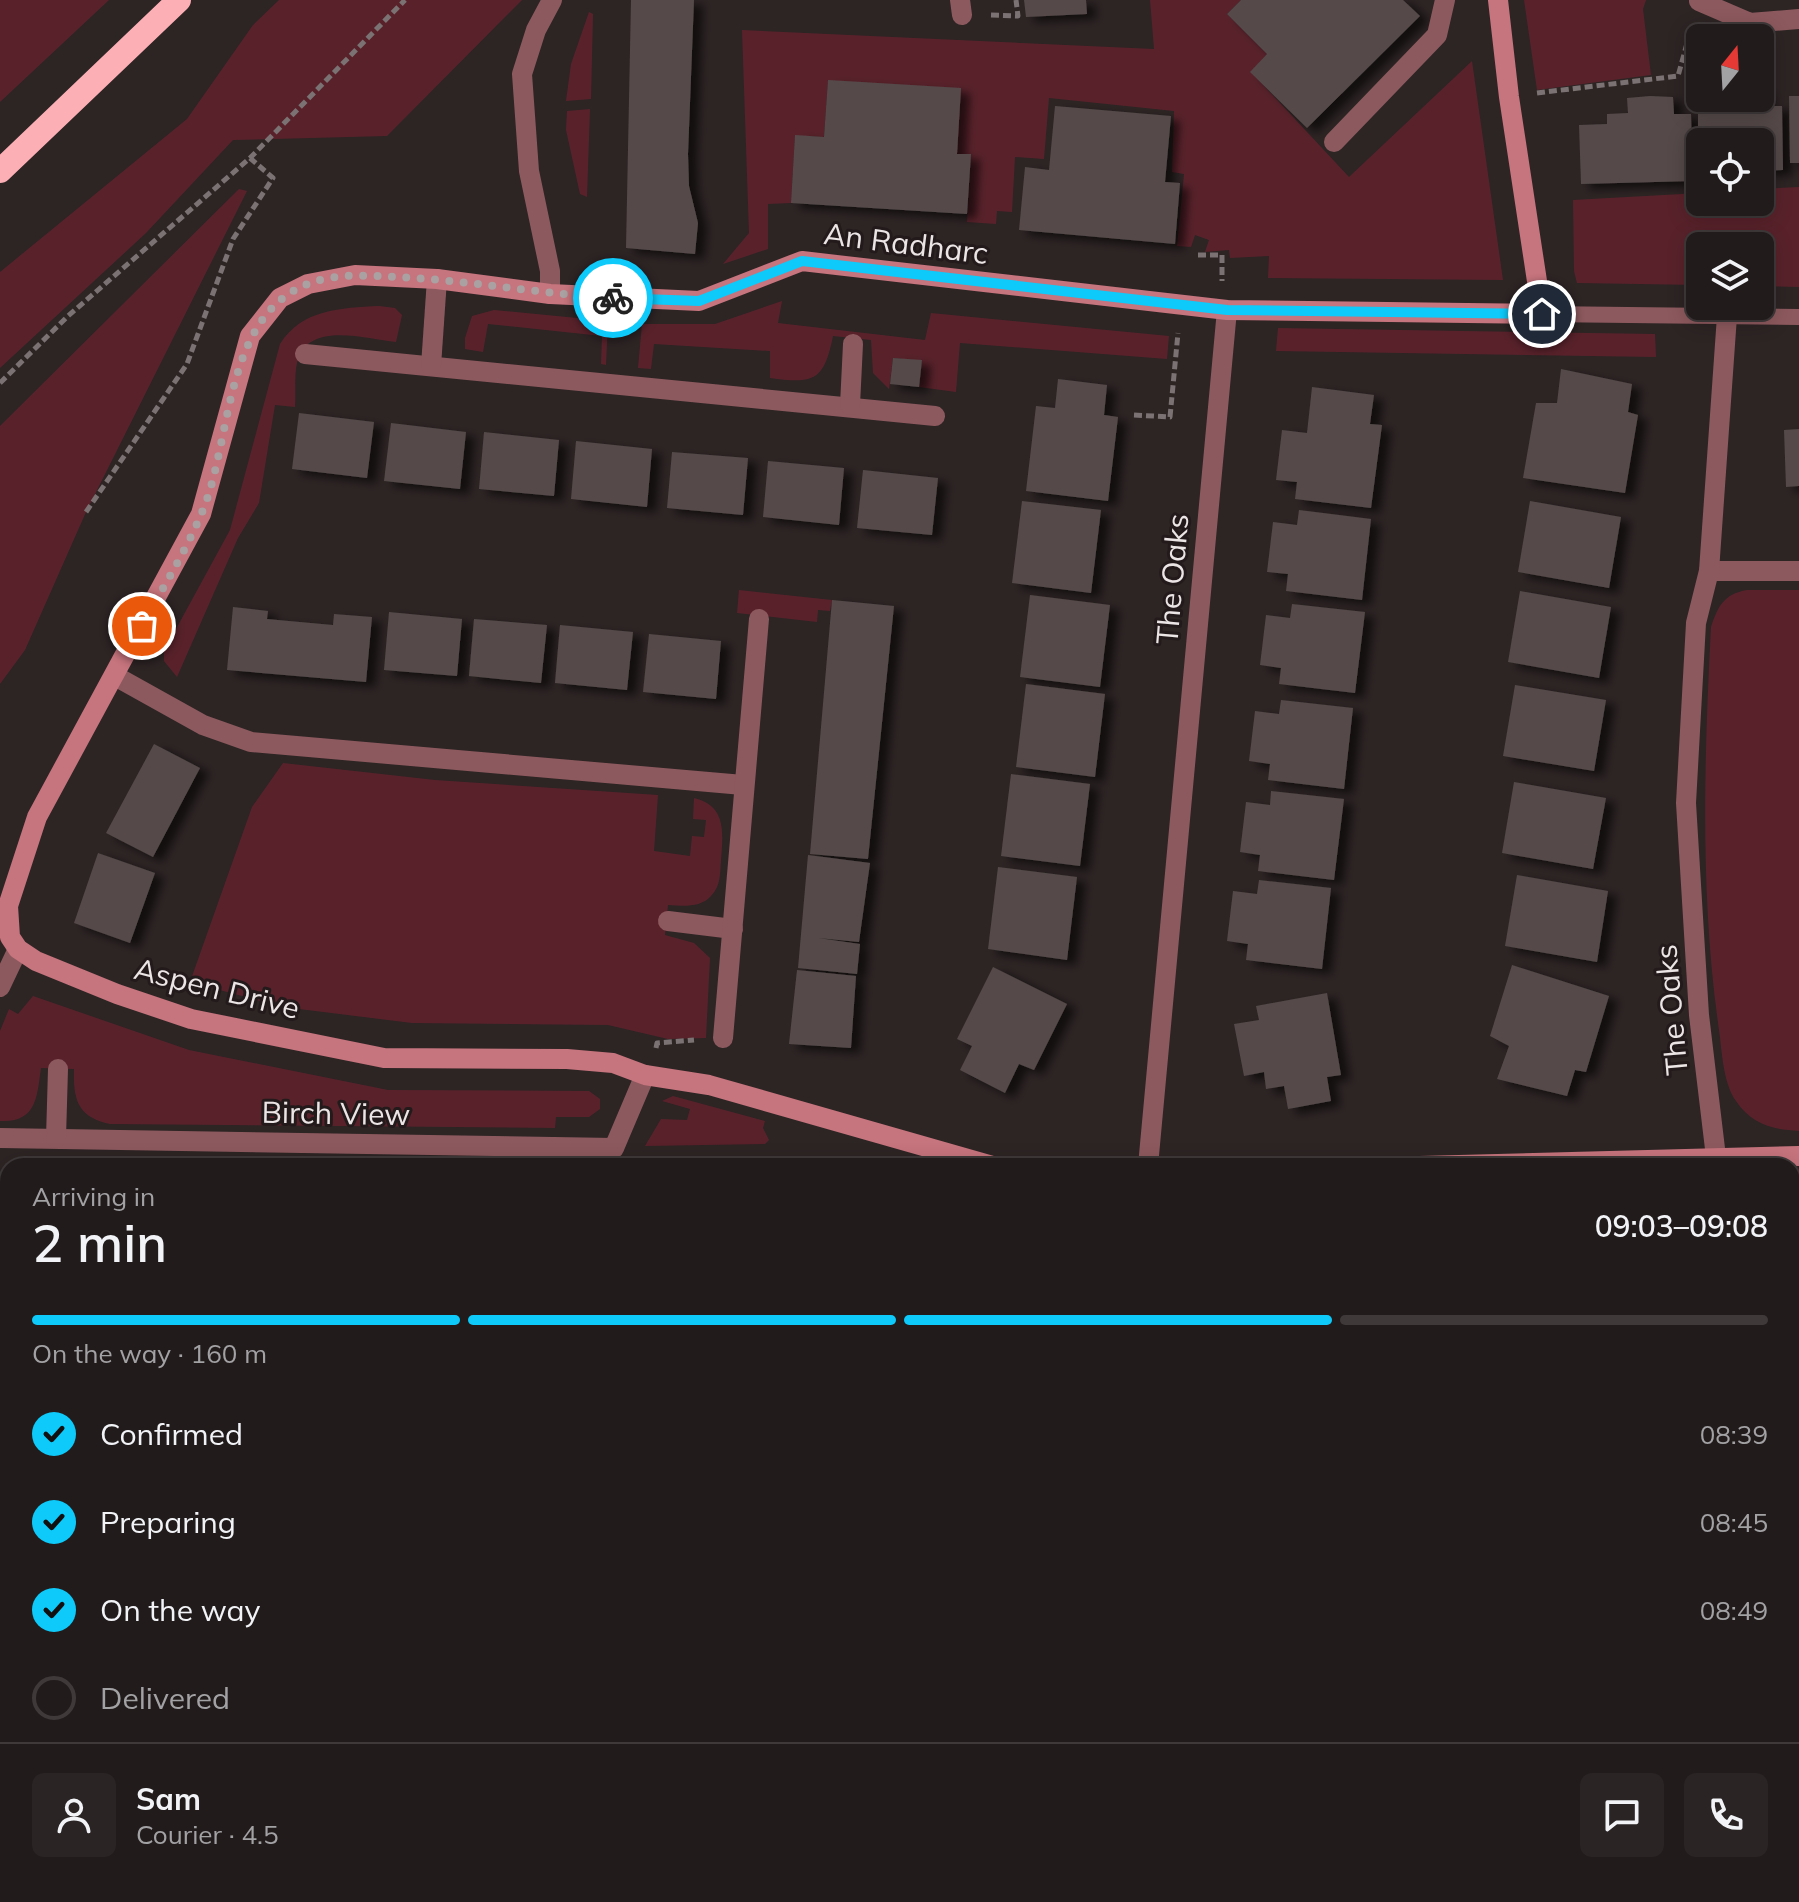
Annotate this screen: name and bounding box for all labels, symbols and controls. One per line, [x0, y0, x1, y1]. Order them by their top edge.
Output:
north arrow [1686, 24, 1774, 112]
map controls [1686, 24, 1774, 320]
button: locate [1686, 128, 1774, 216]
street label: An Radharc [822, 214, 990, 272]
button: layers [1686, 232, 1774, 320]
courier [573, 258, 653, 338]
icon: bike [591, 276, 635, 320]
pin [1508, 280, 1576, 348]
icon: home [1520, 292, 1564, 336]
street label: The Oaks [1147, 512, 1197, 646]
pin [108, 592, 176, 660]
icon: bag [120, 604, 164, 648]
street label: The Oaks [1646, 943, 1696, 1077]
street label: Aspen Drive [130, 949, 304, 1027]
street label: Birch View [261, 1093, 411, 1133]
text: Arriving in [32, 1180, 155, 1213]
text: 09:03–09:08 [1595, 1207, 1768, 1245]
text: 2 min [32, 1210, 167, 1275]
text: On the way · 160 m [32, 1337, 267, 1370]
icon: check [32, 1412, 76, 1456]
text: Confirmed [100, 1415, 243, 1453]
text: 08:39 [1700, 1418, 1768, 1451]
icon: check [32, 1500, 76, 1544]
text: Preparing [100, 1503, 236, 1541]
text: 08:45 [1700, 1506, 1768, 1539]
icon: check [32, 1588, 76, 1632]
text: On the way [100, 1591, 260, 1629]
text: 08:49 [1700, 1594, 1768, 1627]
text: Delivered [100, 1679, 230, 1717]
button: person [32, 1773, 116, 1857]
button: chat [1580, 1773, 1664, 1857]
button: phone [1684, 1773, 1768, 1857]
text: Sam [136, 1780, 201, 1818]
text: Courier · 4.5 [136, 1818, 279, 1851]

